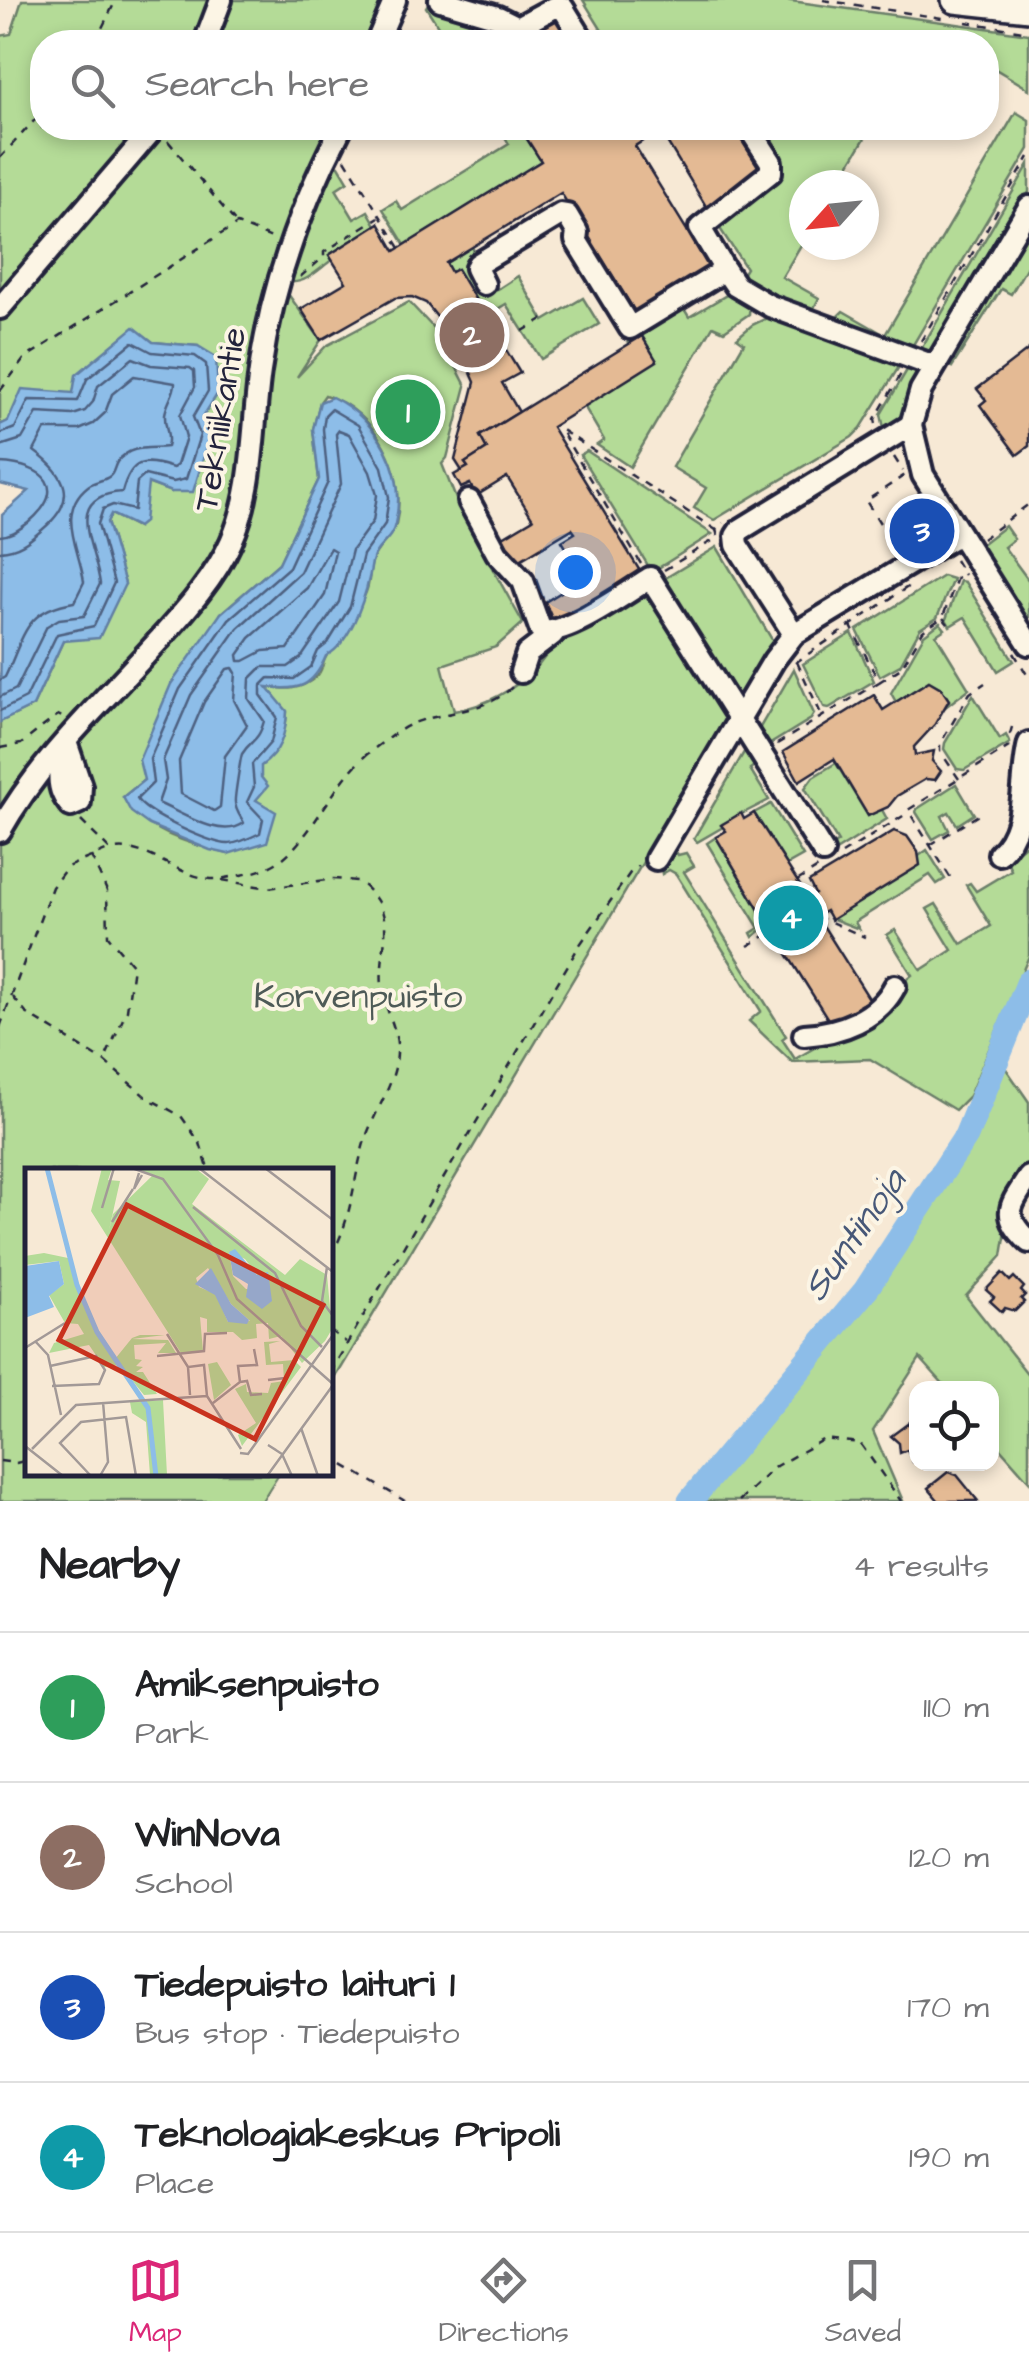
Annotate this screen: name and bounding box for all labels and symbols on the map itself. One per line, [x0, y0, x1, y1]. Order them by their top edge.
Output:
north arrow [789, 170, 879, 260]
pin: 2 [440, 298, 504, 372]
street label: Tekniikantie [182, 324, 259, 515]
pin: 1 [376, 374, 440, 450]
pin: 3 [890, 494, 954, 568]
your location [550, 547, 601, 598]
pin: 4 [758, 880, 824, 956]
park label: Korvenpuisto [254, 972, 463, 1021]
water label: Suntinoja [790, 1157, 920, 1312]
inset map [25, 1168, 332, 1476]

